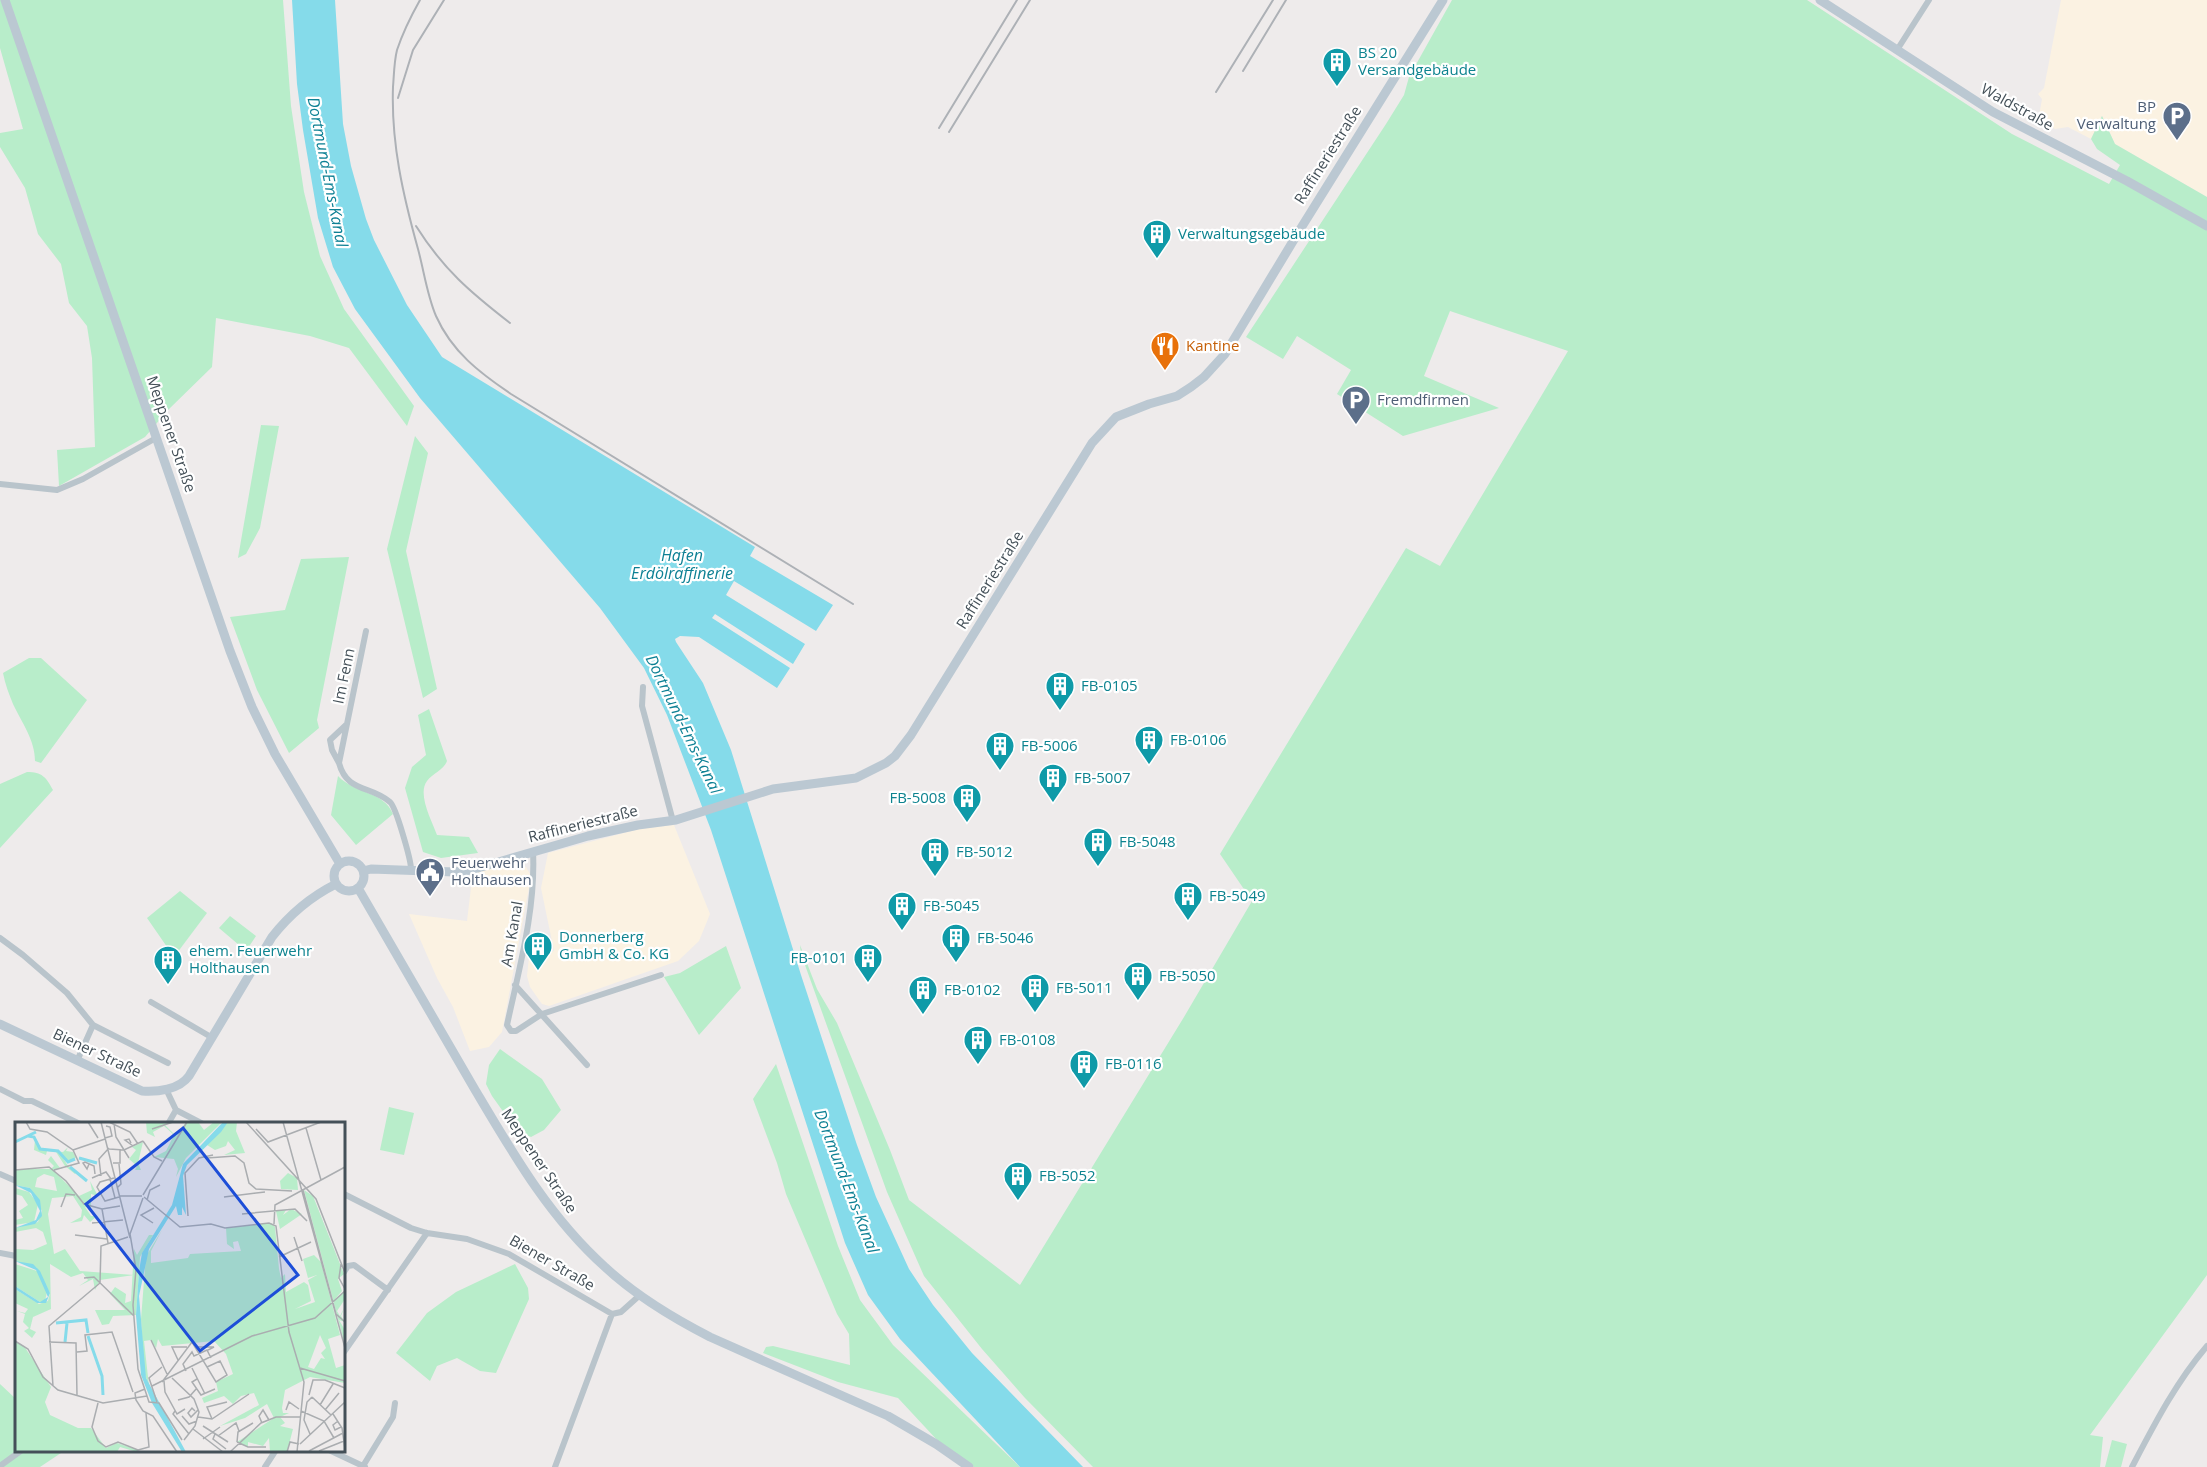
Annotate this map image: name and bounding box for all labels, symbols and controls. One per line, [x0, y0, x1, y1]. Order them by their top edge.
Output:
place label: BS 20 Versandgebäude [1358, 42, 1476, 79]
building icon: BS 20 Versandgebäude [1321, 46, 1353, 88]
street label: Waldstraße [1978, 78, 2057, 134]
water label: Dortmund-Ems-Kanal [303, 95, 354, 250]
place label: BP Verwaltung [2077, 96, 2156, 133]
parking icon: BP Verwaltung [2161, 100, 2193, 142]
street label: Raffineriestraße [1289, 102, 1365, 207]
building icon: Verwaltungsgebäude [1141, 218, 1173, 260]
place label: Verwaltungsgebäude [1178, 223, 1325, 243]
restaurant icon: Kantine [1149, 330, 1181, 372]
place label: Kantine [1186, 335, 1239, 355]
street label: Meppener Straße [143, 373, 201, 495]
parking icon: Fremdfirmen [1340, 384, 1372, 426]
place label: Fremdfirmen [1377, 389, 1469, 409]
street label: Raffineriestraße [951, 527, 1027, 632]
water label: Hafen Erdölraffinerie [631, 544, 733, 584]
street label: Im Fenn [327, 646, 359, 706]
water label: Dortmund-Ems-Kanal [641, 651, 728, 798]
building icon: FB-0105 [1044, 670, 1076, 712]
place label: FB-0105 [1081, 675, 1138, 695]
building icon: FB-0106 [1133, 724, 1165, 766]
place label: FB-0106 [1170, 729, 1227, 749]
building icon: FB-5006 [984, 730, 1016, 772]
place label: FB-5006 [1021, 735, 1078, 755]
building icon: FB-5007 [1037, 762, 1069, 804]
place label: FB-5007 [1074, 767, 1131, 787]
building icon: FB-5008 [951, 782, 983, 824]
place label: FB-5008 [889, 787, 946, 807]
street label: Raffineriestraße [526, 800, 640, 846]
building icon: FB-5048 [1082, 826, 1114, 868]
place label: FB-5048 [1119, 831, 1176, 851]
building icon: FB-5012 [919, 836, 951, 878]
place label: FB-5012 [956, 841, 1013, 861]
place label: Feuerwehr Holthausen [451, 852, 532, 889]
public building icon: Feuerwehr Holthausen [414, 856, 446, 898]
building icon: FB-5049 [1172, 880, 1204, 922]
place label: FB-5049 [1209, 885, 1266, 905]
building icon: FB-5045 [886, 890, 918, 932]
place label: FB-5045 [923, 895, 980, 915]
street label: Am Kanal [495, 900, 527, 968]
building icon: FB-5046 [940, 922, 972, 964]
place label: Donnerberg GmbH & Co. KG [559, 926, 669, 963]
place label: FB-5046 [977, 927, 1034, 947]
building icon: Donnerberg GmbH & Co. KG [522, 930, 554, 972]
place label: ehem. Feuerwehr Holthausen [189, 940, 312, 977]
building icon: FB-0101 [852, 942, 884, 984]
building icon: ehem. Feuerwehr Holthausen [152, 944, 184, 986]
place label: FB-0101 [790, 947, 847, 967]
building icon: FB-5050 [1122, 960, 1154, 1002]
place label: FB-5050 [1159, 965, 1216, 985]
building icon: FB-5011 [1019, 972, 1051, 1014]
building icon: FB-0102 [907, 974, 939, 1016]
place label: FB-5011 [1056, 977, 1113, 997]
place label: FB-0102 [944, 979, 1001, 999]
street label: Biener Straße [50, 1023, 145, 1081]
building icon: FB-0108 [962, 1024, 994, 1066]
place label: FB-0108 [999, 1029, 1056, 1049]
building icon: FB-0116 [1068, 1048, 1100, 1090]
place label: FB-0116 [1105, 1053, 1162, 1073]
street label: Meppener Straße [497, 1104, 582, 1217]
water label: Dortmund-Ems-Kanal [809, 1106, 885, 1257]
inset map [15, 1122, 345, 1452]
building icon: FB-5052 [1002, 1160, 1034, 1202]
place label: FB-5052 [1039, 1165, 1096, 1185]
street label: Biener Straße [506, 1230, 599, 1295]

